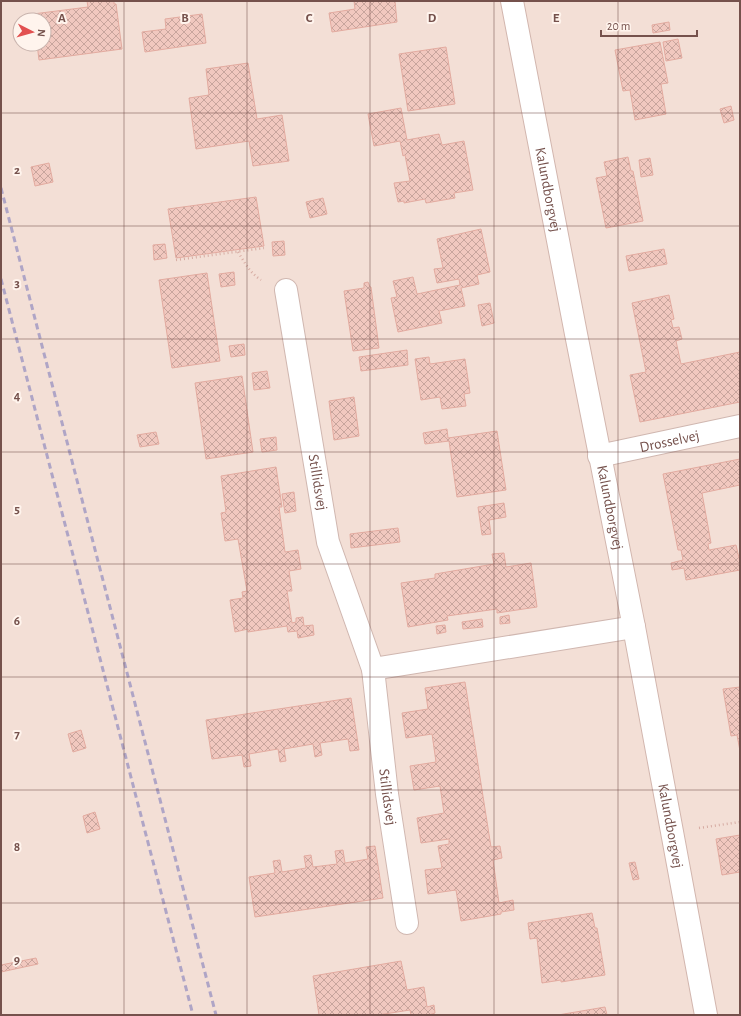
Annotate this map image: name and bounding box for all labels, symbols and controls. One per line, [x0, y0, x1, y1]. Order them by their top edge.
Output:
north arrow [12, 12, 52, 52]
text: A [58, 12, 66, 25]
text: B [181, 12, 189, 25]
text: C [306, 12, 313, 25]
text: D [428, 12, 437, 25]
text: E [553, 12, 560, 25]
scale bar [601, 12, 697, 38]
text: 20 m [607, 20, 630, 32]
text: N [36, 29, 47, 37]
street label: Kalundborgvej [533, 146, 564, 233]
text: 2 [14, 164, 20, 177]
text: 3 [14, 277, 20, 290]
text: 4 [14, 390, 21, 403]
street label: Drosselvej [638, 427, 701, 455]
street label: Stillidsvej [306, 453, 330, 512]
street label: Kalundborgvej [595, 464, 626, 551]
text: 5 [14, 503, 20, 516]
text: 6 [14, 615, 20, 628]
text: 7 [14, 728, 20, 741]
street label: Stillidsvej [377, 768, 399, 826]
street label: Kalundborgvej [656, 782, 686, 869]
text: 8 [14, 841, 20, 854]
text: 9 [14, 954, 20, 967]

